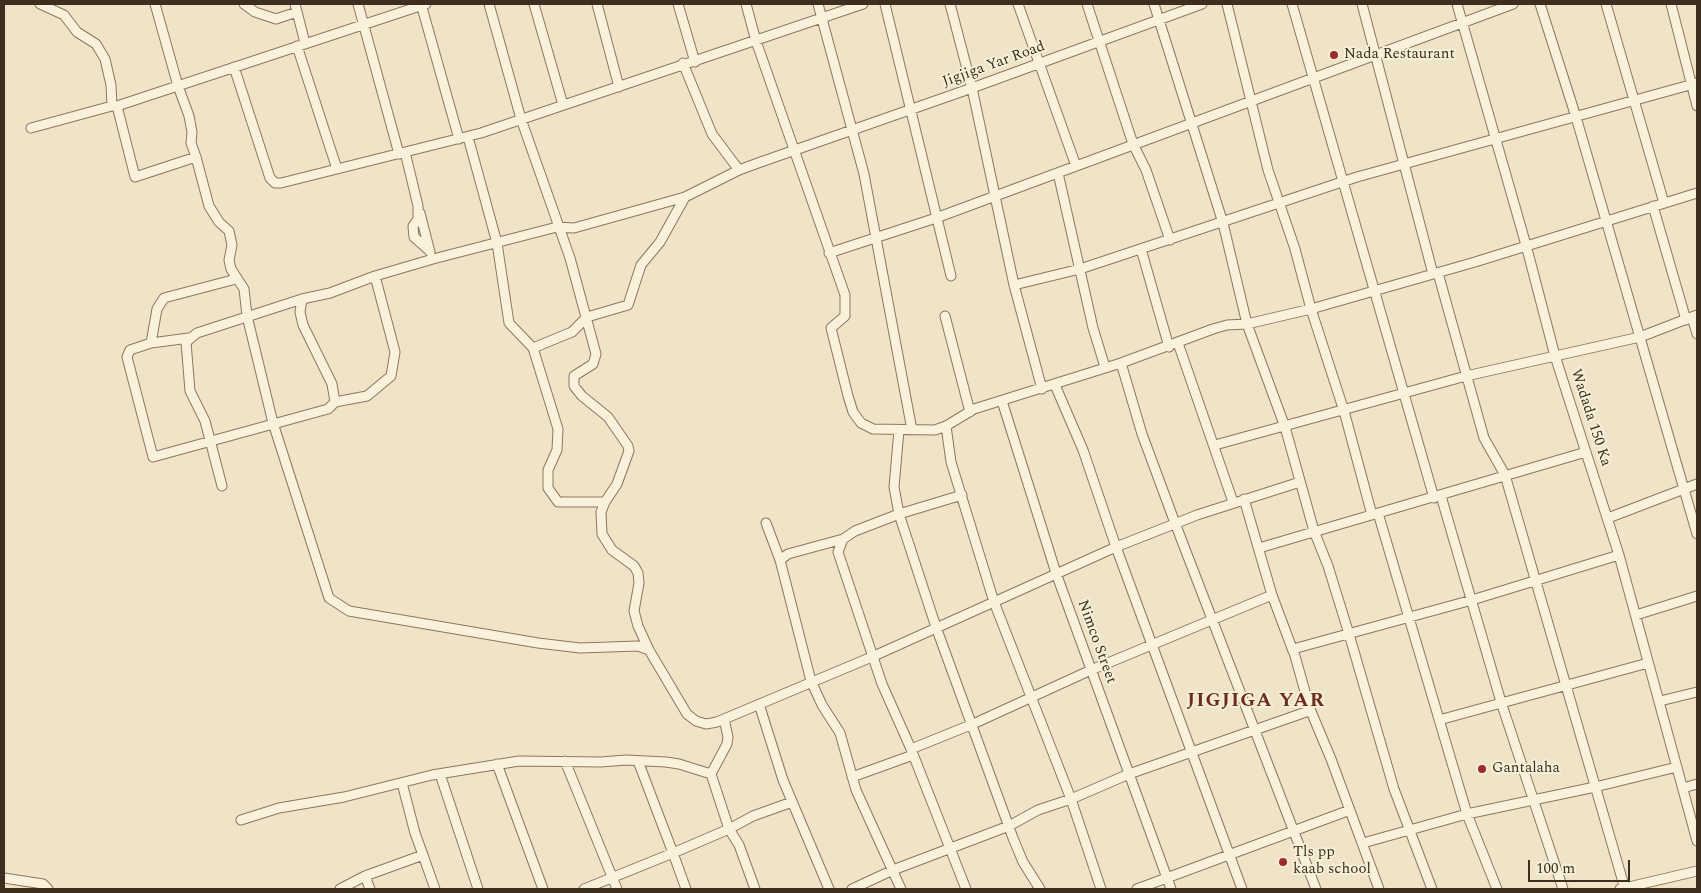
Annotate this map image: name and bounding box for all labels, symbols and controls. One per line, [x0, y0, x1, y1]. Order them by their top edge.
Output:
street label: Jigjiga Yar Road [940, 38, 1048, 92]
place label: Nada Restaurant [1344, 46, 1455, 64]
marker: Nada Restaurant [1328, 49, 1340, 61]
street label: Wadada 150 Ka [1566, 367, 1614, 469]
street label: Nimco Street [1072, 598, 1120, 686]
district label: JIGJIGA YAR [1185, 690, 1327, 714]
place label: Gantalaha [1492, 760, 1560, 778]
marker: Gantalaha [1476, 763, 1488, 775]
place label: Tls pp kaab school [1293, 844, 1371, 879]
scale bar [1531, 850, 1634, 882]
marker: Tls pp kaab school [1277, 856, 1289, 868]
text: 100 m [1536, 857, 1575, 880]

